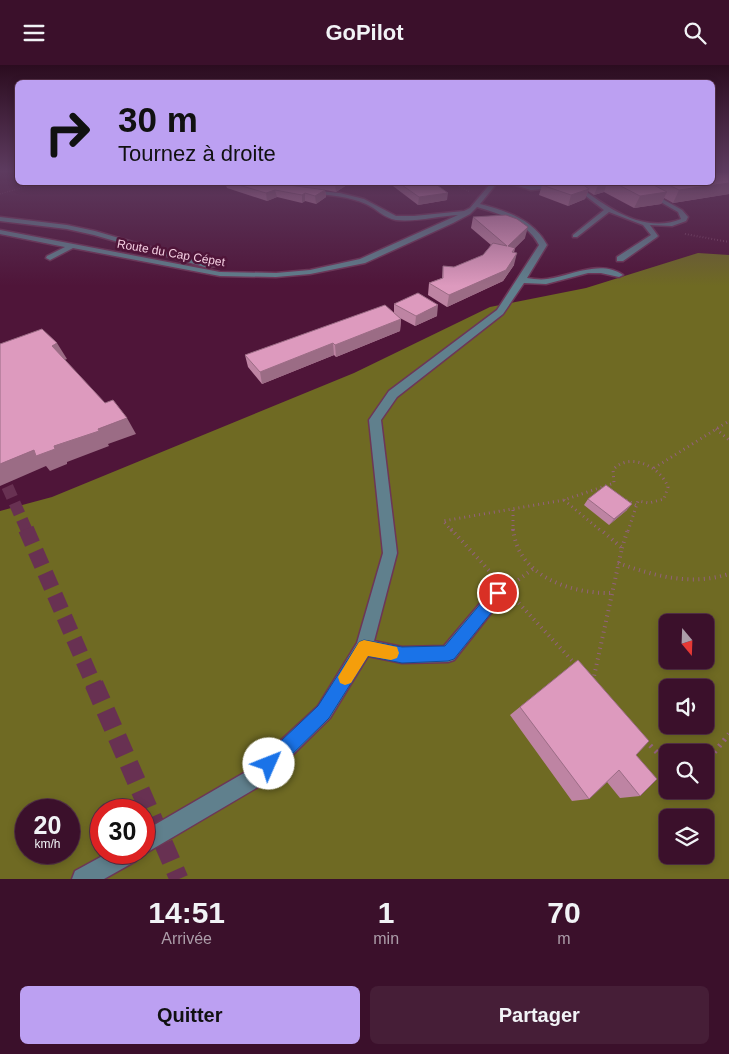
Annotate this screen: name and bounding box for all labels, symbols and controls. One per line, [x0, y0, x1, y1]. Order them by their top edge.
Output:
icon: menu [20, 19, 48, 47]
icon: search [681, 19, 709, 47]
text: GoPilot [325, 20, 404, 45]
icon: right [35, 100, 100, 165]
text: 30 m [118, 100, 198, 139]
text: Tournez à droite [118, 141, 276, 166]
street label: Route du Cap Cépet [116, 237, 227, 270]
pin [477, 572, 519, 614]
icon: arrive [484, 579, 512, 607]
north arrow [659, 614, 714, 669]
map controls [659, 614, 714, 864]
button: sound [659, 679, 714, 734]
position arrow [242, 737, 294, 789]
button: search [659, 744, 714, 799]
speed limit sign: 30 [90, 799, 155, 864]
button: layers [659, 809, 714, 864]
text: 20 [34, 811, 61, 839]
text: km/h [34, 837, 61, 851]
text: 14:51 [148, 896, 225, 929]
text: 1 [378, 896, 395, 929]
text: 70 [547, 896, 581, 929]
text: Arrivée [161, 930, 212, 947]
text: min [373, 930, 399, 947]
text: m [557, 930, 571, 947]
button: Quitter [20, 986, 360, 1044]
button: Partager [370, 986, 709, 1044]

